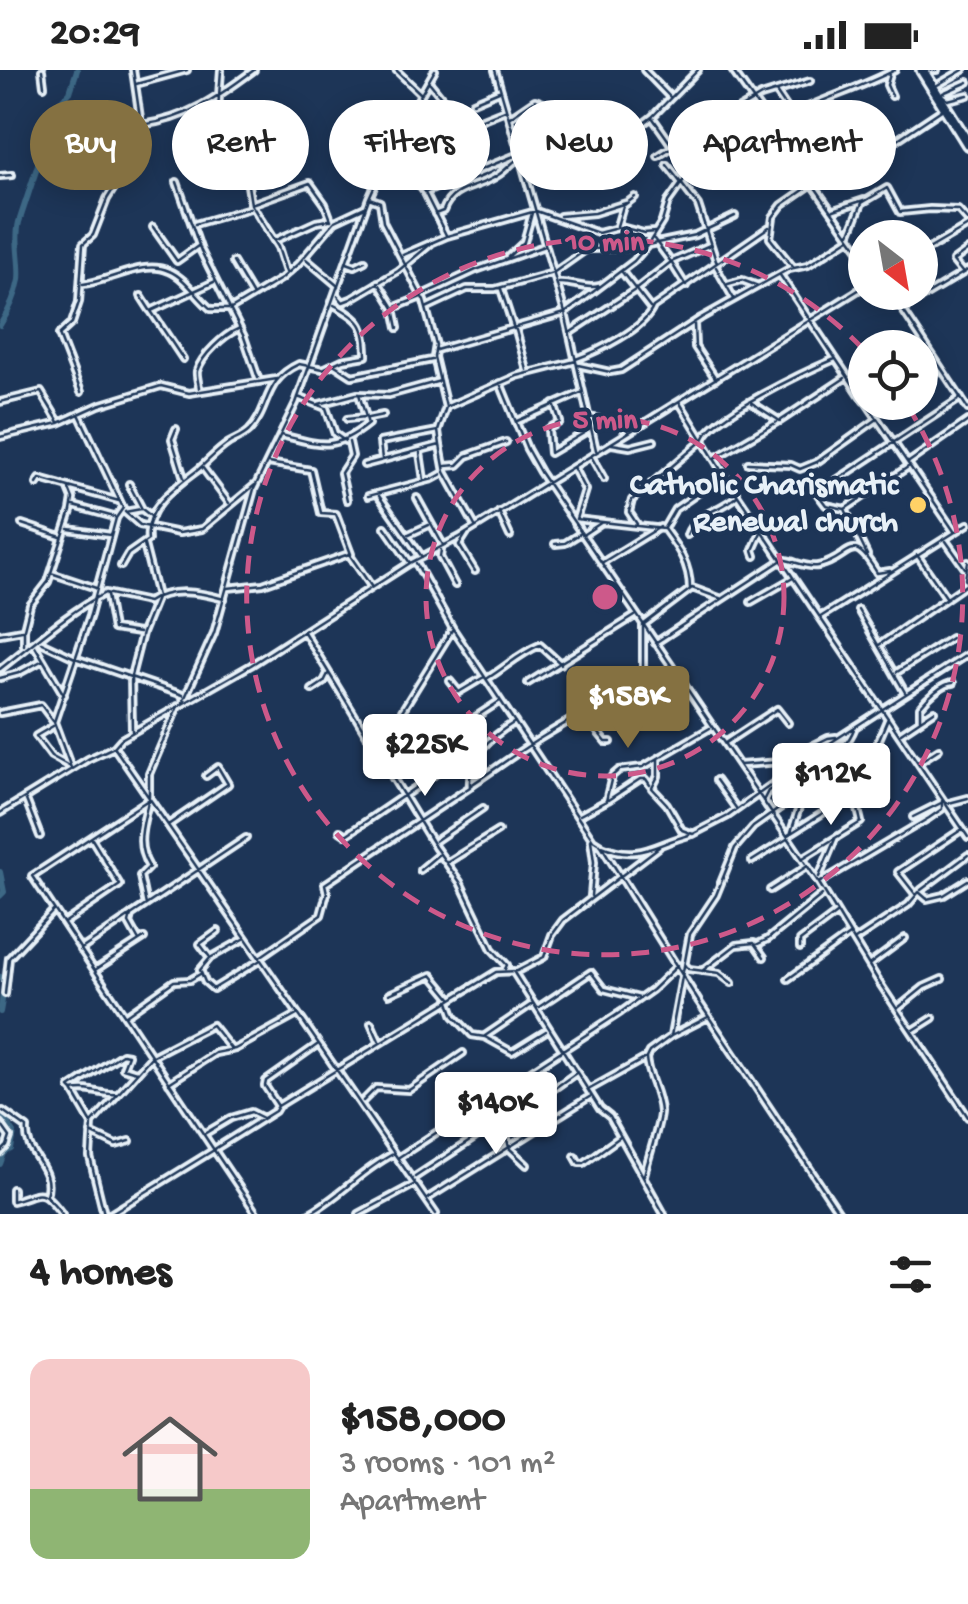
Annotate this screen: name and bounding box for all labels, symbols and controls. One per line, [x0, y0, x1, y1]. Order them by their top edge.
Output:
text: 20:29 [50, 13, 140, 57]
chip: Buy [30, 100, 152, 190]
chip: Rent [172, 100, 309, 190]
chip: Filters [329, 100, 490, 190]
chip: New [510, 100, 648, 190]
chip: Apartment [668, 100, 896, 190]
north arrow [848, 220, 938, 310]
map controls [848, 220, 938, 420]
text: 10 min [565, 227, 645, 262]
button: locate [848, 330, 938, 420]
text: 5 min [573, 405, 638, 440]
place label: Catholic Charismatic Renewal church [630, 468, 900, 543]
marker: Catholic Charismatic Renewal church [907, 494, 929, 516]
centre of rings [587, 579, 623, 615]
pin: $158K [558, 666, 698, 751]
text: $158K [588, 679, 668, 717]
pin: $225K [355, 714, 495, 799]
text: $225K [385, 727, 465, 765]
pin: $112K [761, 743, 901, 828]
text: $112K [794, 756, 868, 794]
pin: $140K [426, 1072, 566, 1157]
text: $140K [457, 1085, 535, 1123]
icon: filters [883, 1247, 938, 1302]
text: 4 homes [30, 1250, 171, 1299]
text: $158,000 [340, 1397, 506, 1446]
icon: home [110, 1399, 230, 1519]
text: 3 rooms · 101 m² [340, 1446, 555, 1484]
text: Apartment [340, 1484, 484, 1522]

